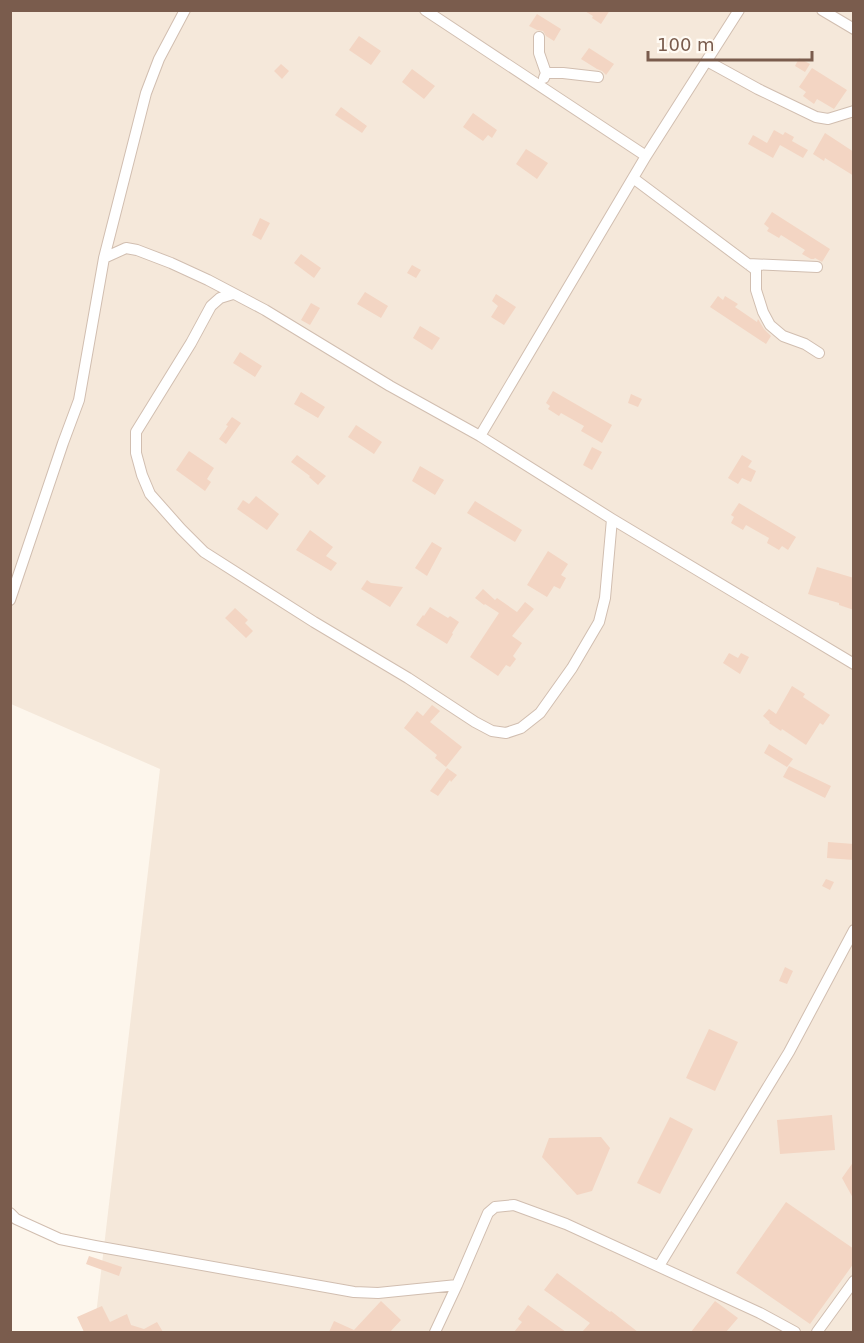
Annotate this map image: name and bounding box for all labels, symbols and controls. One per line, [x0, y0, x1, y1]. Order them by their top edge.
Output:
scale bar [648, 24, 812, 62]
text: 100 m [657, 34, 715, 55]

